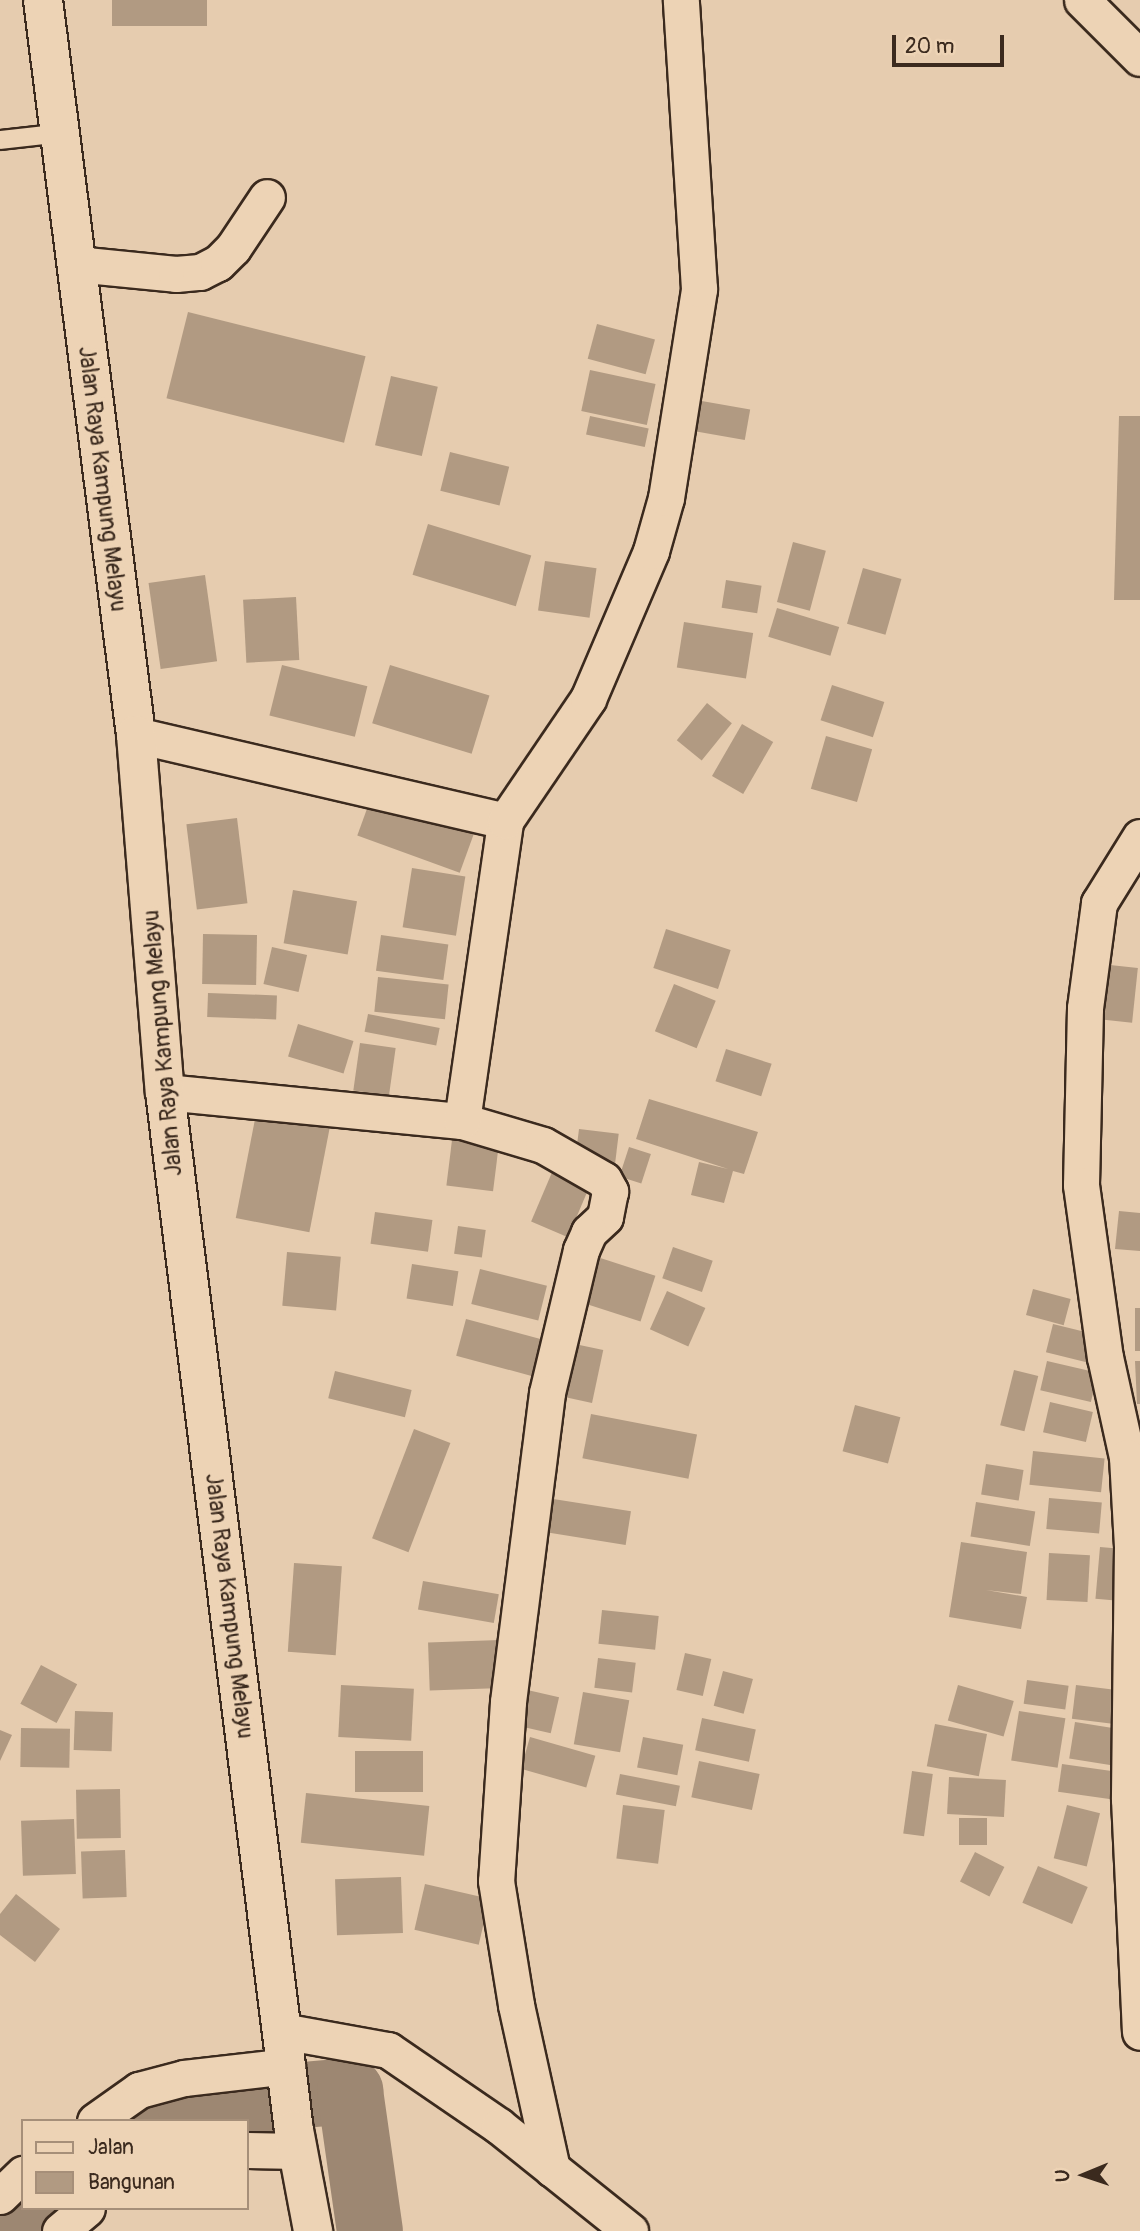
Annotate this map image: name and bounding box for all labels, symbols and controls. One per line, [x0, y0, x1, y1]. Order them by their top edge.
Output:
scale bar [895, 21, 1007, 65]
text: 20 m [905, 33, 954, 60]
street label: Jalan Raya Kampung Melayu [72, 345, 132, 613]
street label: Jalan Raya Kampung Melayu [138, 909, 188, 1177]
street label: Jalan Raya Kampung Melayu [199, 1472, 259, 1740]
legend [21, 2119, 248, 2210]
text: Jalan [88, 2134, 134, 2161]
north arrow [1049, 2140, 1119, 2210]
text: Bangunan [88, 2169, 175, 2196]
text: U [1051, 2169, 1075, 2182]

